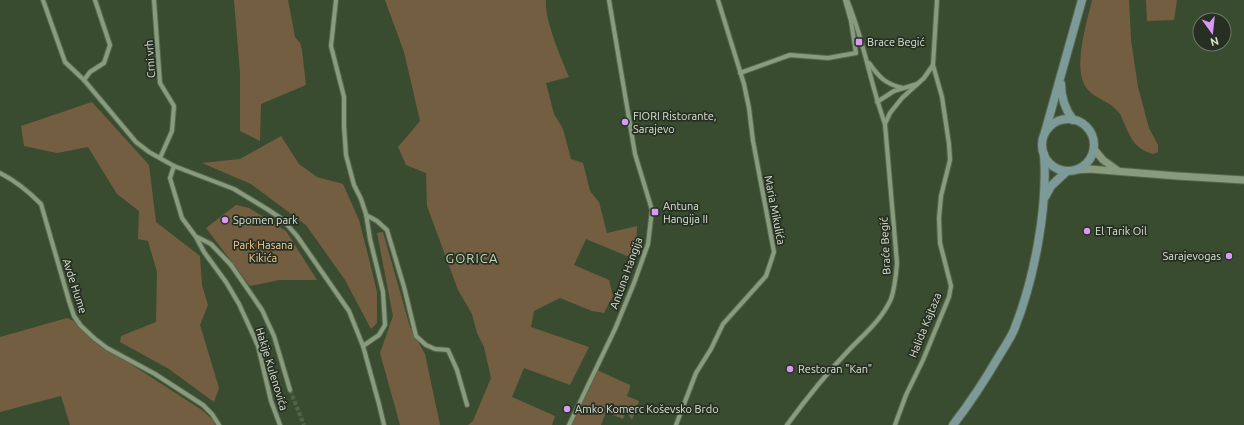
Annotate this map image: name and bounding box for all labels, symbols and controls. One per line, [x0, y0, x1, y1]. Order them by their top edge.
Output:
north arrow [1192, 12, 1232, 52]
text: N [1209, 35, 1220, 49]
place label: Brace Begić [867, 36, 925, 48]
marker: Brace Begić [854, 37, 864, 47]
street label: Crni vrh [143, 40, 157, 78]
place label: FIORI Ristorante, Sarajevo [633, 110, 717, 135]
marker: FIORI Ristorante, Sarajevo [620, 117, 630, 127]
street label: Maria Mikulića [762, 174, 788, 246]
place label: Antuna Hangija II [663, 200, 708, 225]
marker: Antuna Hangija II [650, 207, 660, 217]
place label: Spomen park [233, 214, 298, 226]
marker: Spomen park [220, 215, 230, 225]
street label: Braće Begić [877, 217, 893, 275]
place label: El Tarik Oil [1095, 225, 1147, 237]
marker: El Tarik Oil [1082, 226, 1092, 236]
street label: Antuna Hangija [607, 236, 645, 310]
park label: Park Hasana Kikića [233, 239, 293, 264]
place label: Sarajevogas [1162, 250, 1221, 262]
district label: GORICA [446, 251, 498, 265]
marker: Sarajevogas [1224, 251, 1234, 261]
street label: Avde Hume [61, 257, 89, 315]
street label: Halida Kajtaza [906, 291, 944, 359]
street label: Hakije Kulenovića [254, 326, 290, 412]
place label: Restoran "Kan" [798, 363, 872, 375]
marker: Restoran "Kan" [785, 364, 795, 374]
place label: Amko Komerc Koševsko Brdo [575, 403, 719, 415]
marker: Amko Komerc Koševsko Brdo [562, 404, 572, 414]

